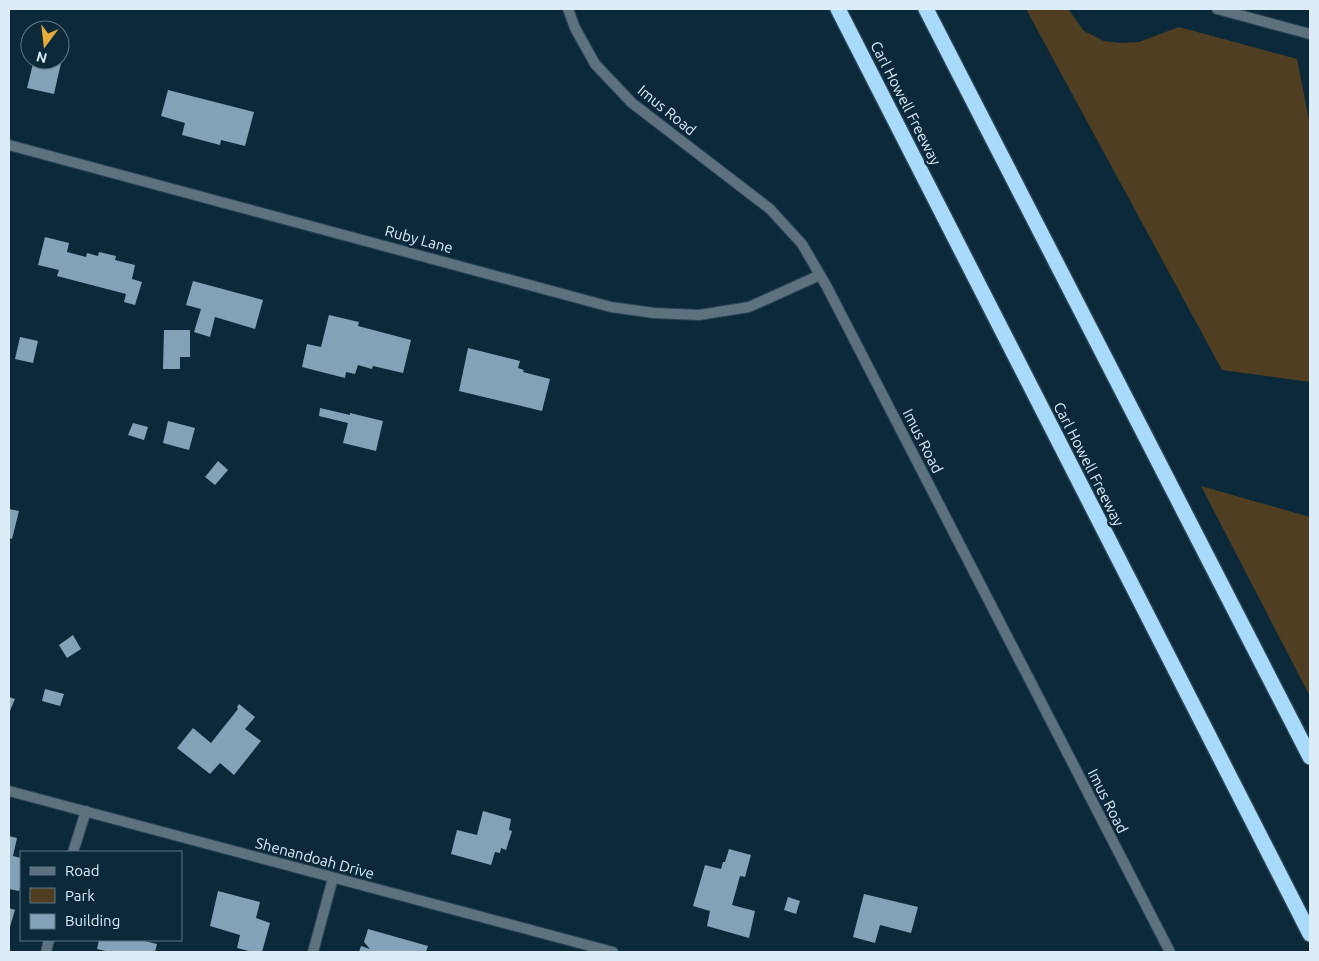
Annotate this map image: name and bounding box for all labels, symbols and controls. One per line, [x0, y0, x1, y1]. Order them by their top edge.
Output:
north arrow [20, 20, 70, 70]
street label: Carl Howell Freeway [867, 38, 945, 168]
text: N [35, 48, 49, 67]
street label: Imus Road [634, 81, 700, 139]
street label: Ruby Lane [383, 222, 455, 256]
street label: Carl Howell Freeway [1050, 399, 1128, 529]
street label: Imus Road [900, 406, 946, 476]
street label: Imus Road [1085, 766, 1131, 836]
street label: Shenandoah Drive [254, 834, 376, 882]
legend [20, 851, 182, 941]
text: Road [65, 862, 100, 879]
text: Park [65, 887, 95, 904]
text: Building [65, 912, 120, 929]

